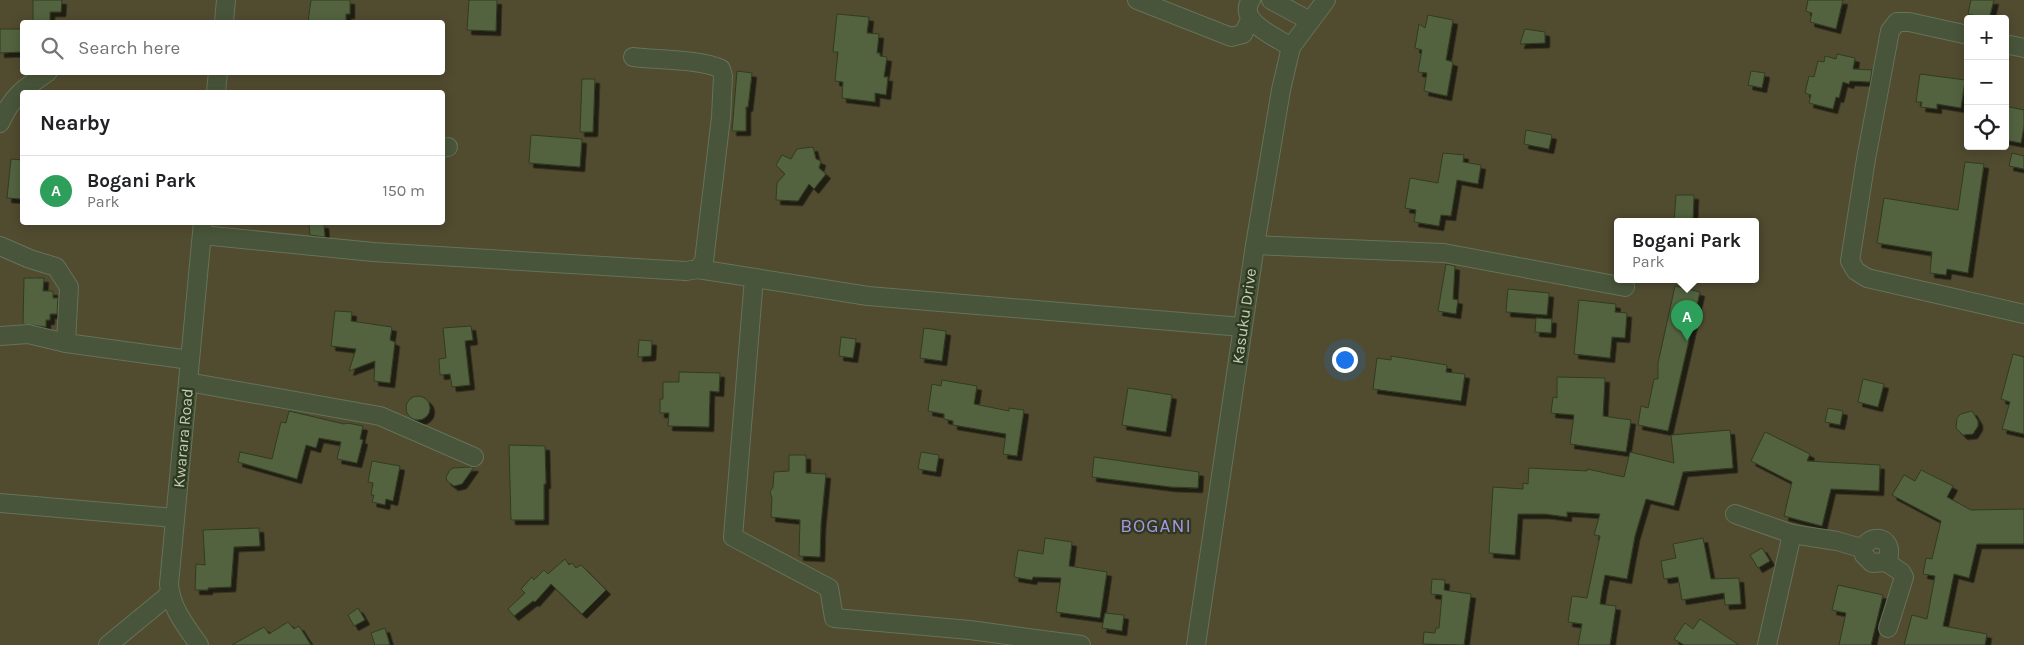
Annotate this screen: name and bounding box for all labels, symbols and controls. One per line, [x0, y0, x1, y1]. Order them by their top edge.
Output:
map controls [1964, 15, 2009, 150]
button: + [1964, 15, 2009, 60]
search box [20, 20, 445, 75]
icon: search [38, 34, 66, 62]
text: Search here [78, 37, 180, 59]
button: − [1964, 60, 2009, 105]
button: locate [1964, 105, 2009, 150]
text: Nearby [40, 111, 110, 135]
text: Bogani Park [87, 170, 196, 192]
text: A [51, 181, 61, 200]
text: 150 m [382, 181, 425, 200]
text: Park [87, 192, 119, 211]
popup [1614, 218, 1759, 283]
text: Bogani Park [1632, 230, 1741, 252]
text: Park [1632, 252, 1664, 271]
street label: Kasuku Drive [1228, 267, 1260, 365]
pin: A [1671, 300, 1703, 341]
your location [1332, 347, 1358, 373]
street label: Kwarara Road [169, 387, 197, 489]
district label: BOGANI [1120, 515, 1192, 537]

